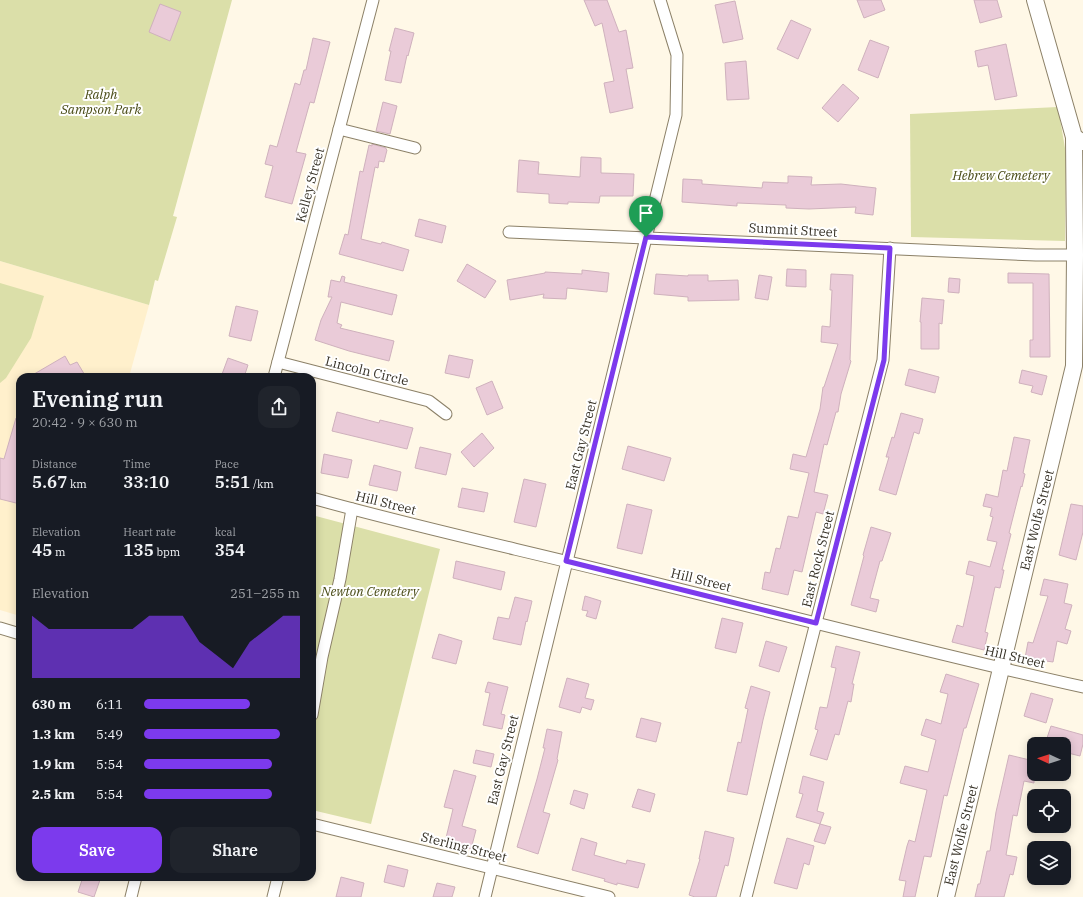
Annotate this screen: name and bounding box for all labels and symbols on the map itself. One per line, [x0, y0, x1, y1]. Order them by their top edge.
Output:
park label: Ralph Sampson Park [60, 86, 141, 118]
street label: Kelley Street [292, 145, 328, 224]
park label: Hebrew Cemetery [951, 167, 1051, 184]
pin [629, 196, 663, 237]
street label: Summit Street [748, 219, 838, 241]
street label: Lincoln Circle [324, 352, 410, 390]
street label: East Gay Street [562, 398, 601, 492]
street label: East Wolfe Street [1016, 467, 1058, 572]
street label: Hill Street [354, 487, 418, 519]
street label: East Rock Street [798, 508, 838, 609]
street label: Hill Street [669, 564, 733, 596]
park label: Newton Cemetery [320, 583, 420, 600]
street label: Hill Street [983, 642, 1047, 672]
street label: East Gay Street [484, 713, 523, 807]
north arrow [1027, 737, 1071, 781]
street label: East Wolfe Street [940, 782, 982, 887]
street label: Sterling Street [419, 828, 509, 866]

